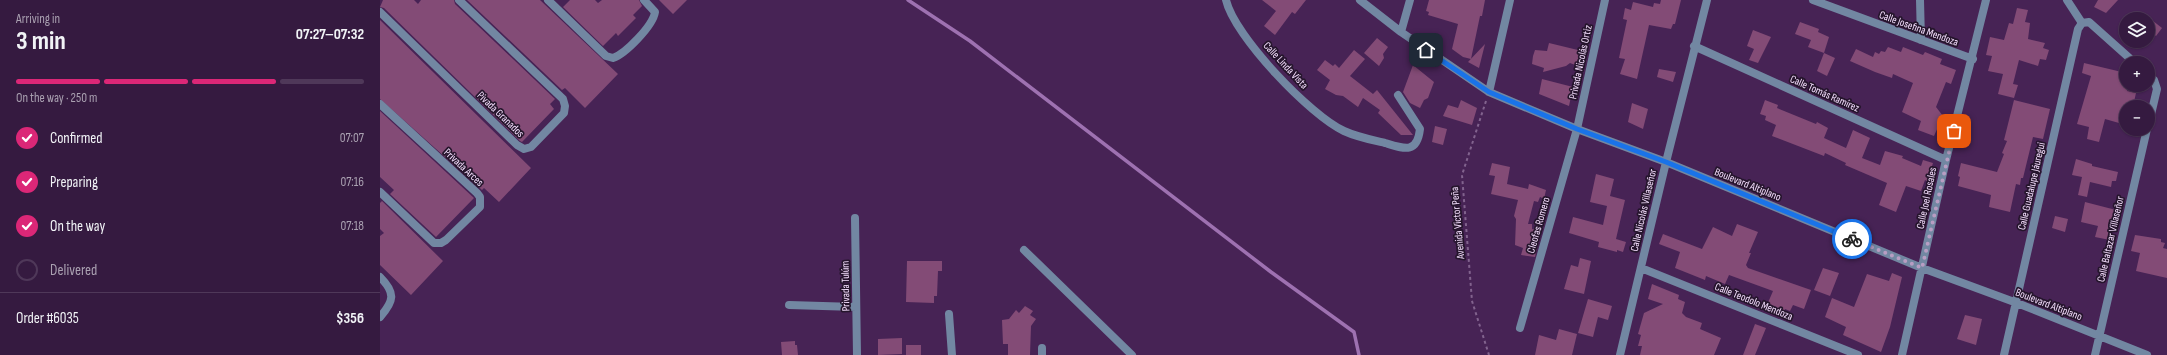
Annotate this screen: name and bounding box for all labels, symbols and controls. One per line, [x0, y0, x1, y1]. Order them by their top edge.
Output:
street label: Calle Josefina Mendoza [1877, 8, 1960, 49]
text: Arriving in [16, 11, 60, 27]
map controls [2119, 12, 2155, 136]
button: layers [2119, 12, 2155, 48]
street label: Privada Nicolás Ortiz [1566, 24, 1595, 100]
text: 07:27–07:32 [296, 25, 364, 44]
text: 3 min [16, 26, 66, 57]
pin [1409, 33, 1443, 67]
street label: Calle Linda Vista [1261, 39, 1311, 92]
icon: home [1415, 39, 1437, 61]
button: + [2119, 56, 2155, 92]
street label: Calle Tomás Ramírez [1788, 72, 1862, 115]
street label: Pivada Granados [474, 89, 527, 140]
text: On the way · 250 m [16, 90, 97, 106]
button: − [2119, 100, 2155, 136]
pin [1937, 114, 1971, 148]
icon: bag [1943, 120, 1965, 142]
icon: check [16, 127, 38, 149]
text: Confirmed [50, 129, 103, 148]
text: 07:07 [340, 130, 364, 146]
street label: Calle Guadalupe Jáuregui [2015, 141, 2048, 231]
street label: Privada Arces [441, 146, 486, 189]
street label: Boulevard Altiplano [1713, 165, 1783, 204]
street label: Calle Joel Rosales [1914, 166, 1939, 230]
street label: Calle Nicolás Villaseñor [1628, 168, 1659, 253]
icon: check [16, 171, 38, 193]
text: Preparing [50, 173, 98, 192]
text: 07:16 [340, 174, 364, 190]
street label: Avenida Victor Peña [1448, 186, 1467, 261]
street label: Cleofas Romero [1524, 195, 1553, 255]
street label: Calle Baltazar Villaseñor [2094, 195, 2127, 283]
icon: check [16, 215, 38, 237]
text: On the way [50, 217, 105, 236]
text: 07:18 [340, 218, 364, 234]
courier [1832, 219, 1872, 259]
icon: bike [1841, 228, 1863, 250]
text: Delivered [50, 261, 97, 280]
street label: Privada Tulúm [839, 261, 852, 311]
street label: Calle Teodolo Mendoza [1713, 280, 1795, 323]
street label: Boulevard Altiplano [2014, 286, 2084, 323]
text: Order #6035 [16, 309, 79, 328]
text: $356 [336, 309, 364, 328]

